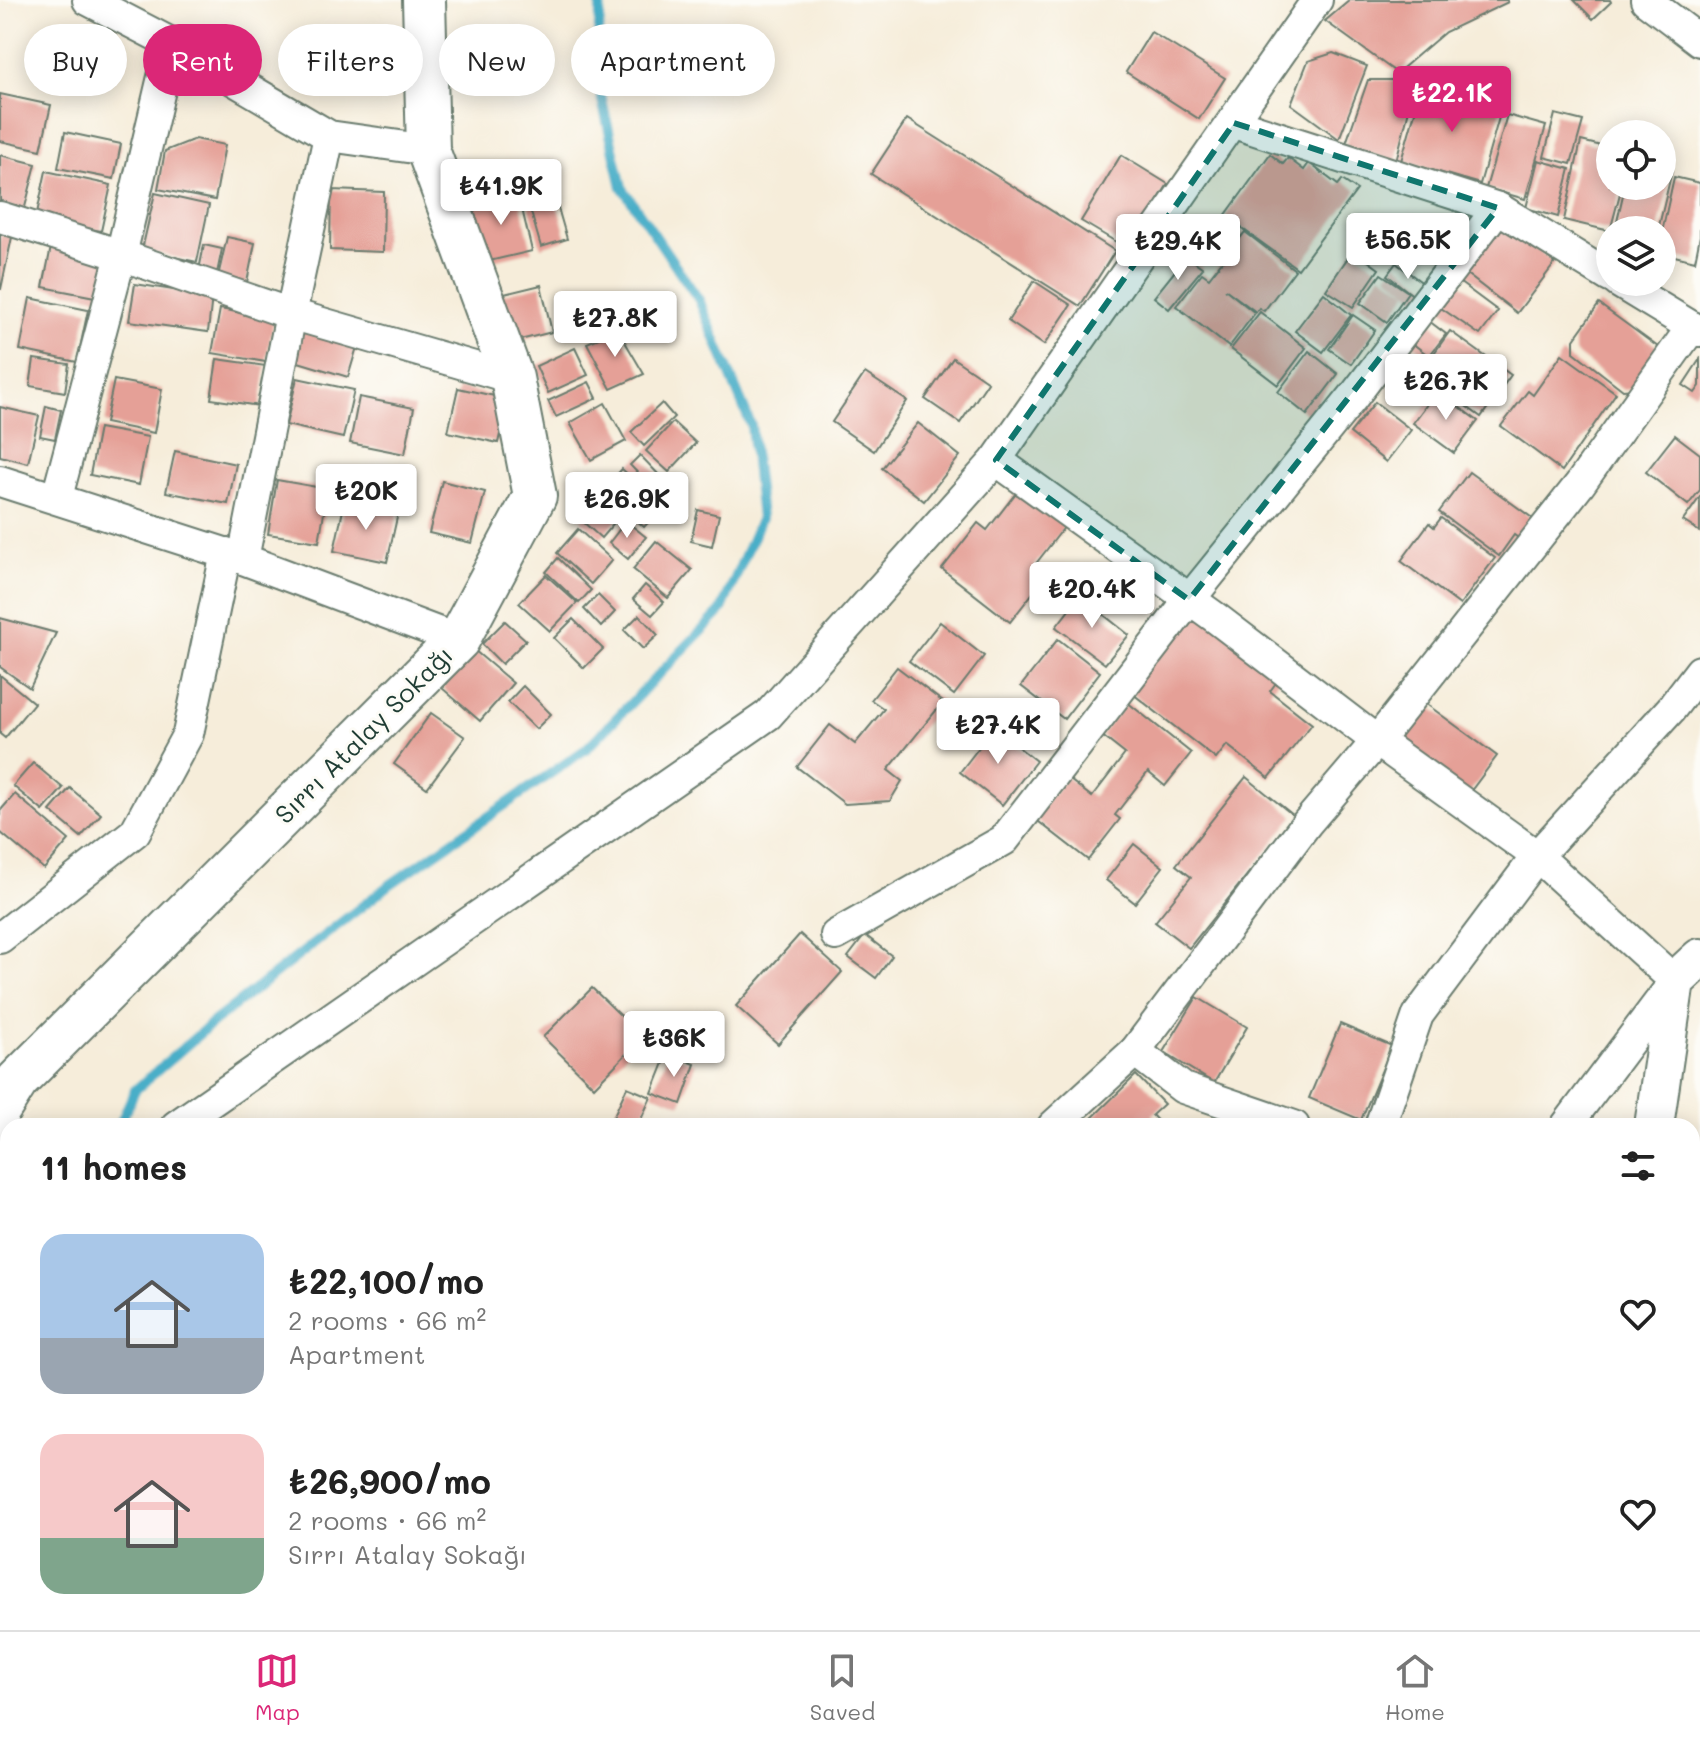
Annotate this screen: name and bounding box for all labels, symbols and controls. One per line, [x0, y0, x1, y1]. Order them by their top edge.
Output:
chip: Buy [24, 24, 127, 96]
chip: Rent [143, 24, 262, 96]
chip: Filters [278, 24, 423, 96]
chip: New [439, 24, 555, 96]
chip: Apartment [571, 24, 775, 96]
pin: ₺22.1K [1387, 66, 1517, 134]
text: ₺22.1K [1411, 75, 1493, 109]
map controls [1596, 120, 1676, 296]
button: locate [1596, 120, 1676, 200]
pin: ₺41.9K [436, 159, 566, 227]
text: ₺41.9K [459, 168, 544, 202]
pin: ₺56.5K [1343, 213, 1473, 281]
pin: ₺29.4K [1113, 214, 1243, 282]
button: layers [1596, 216, 1676, 296]
text: ₺56.5K [1364, 222, 1452, 256]
text: ₺29.4K [1134, 223, 1222, 257]
pin: ₺27.8K [550, 291, 680, 359]
text: ₺27.8K [572, 300, 658, 334]
pin: ₺26.7K [1381, 354, 1511, 422]
text: ₺26.7K [1403, 363, 1489, 397]
pin: ₺20K [319, 464, 413, 532]
pin: ₺26.9K [562, 472, 692, 540]
text: ₺20K [334, 473, 398, 507]
text: ₺26.9K [583, 481, 671, 515]
pin: ₺20.4K [1027, 562, 1157, 630]
text: ₺20.4K [1047, 571, 1137, 605]
street label: Sırrı Atalay Sokağı [267, 638, 460, 831]
pin: ₺27.4K [933, 698, 1063, 766]
text: ₺27.4K [955, 707, 1041, 741]
pin: ₺36K [627, 1011, 721, 1079]
text: ₺36K [642, 1020, 706, 1054]
text: 11 homes [40, 1144, 187, 1189]
icon: filters [1616, 1144, 1660, 1188]
text: ₺22,100/mo [288, 1258, 484, 1303]
icon: home [104, 1266, 200, 1362]
icon: heart [1616, 1292, 1660, 1336]
text: 2 rooms · 66 m² [288, 1303, 486, 1337]
text: Apartment [288, 1337, 425, 1371]
text: ₺26,900/mo [288, 1458, 491, 1503]
icon: home [104, 1466, 200, 1562]
icon: heart [1616, 1492, 1660, 1536]
text: 2 rooms · 66 m² [288, 1503, 486, 1537]
text: Sırrı Atalay Sokağı [288, 1537, 527, 1571]
tab: Map [255, 1649, 300, 1726]
tab: Saved [810, 1649, 875, 1726]
tab: Home [1385, 1649, 1445, 1726]

